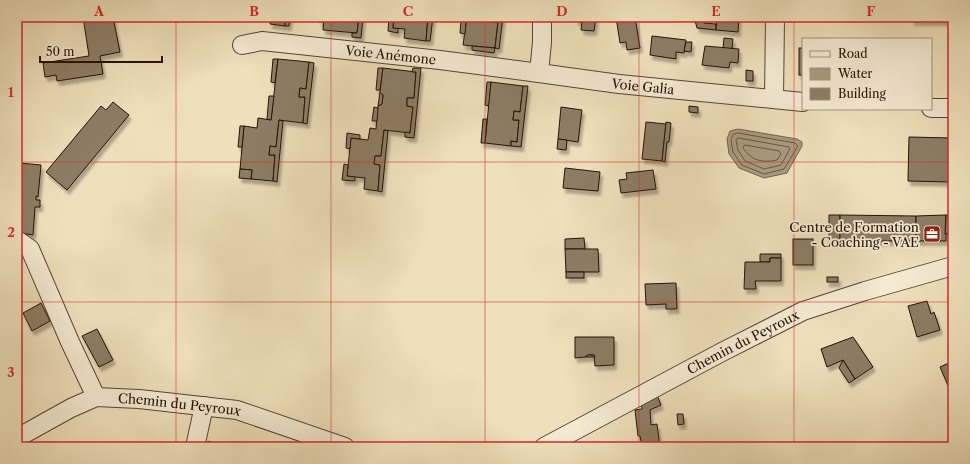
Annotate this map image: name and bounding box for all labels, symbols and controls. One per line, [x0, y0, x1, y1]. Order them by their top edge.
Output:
text: A [93, 3, 105, 19]
text: B [249, 3, 259, 19]
text: C [403, 3, 413, 19]
text: D [556, 3, 568, 19]
text: E [711, 3, 721, 19]
text: F [867, 3, 876, 19]
scale bar [40, 38, 162, 64]
legend [802, 38, 932, 110]
street label: Voie Anémone [344, 42, 437, 68]
text: 50 m [46, 44, 75, 59]
text: Road [838, 46, 868, 61]
text: Water [837, 66, 872, 81]
street label: Voie Galia [610, 75, 675, 97]
text: 1 [8, 84, 14, 100]
text: Building [838, 86, 886, 101]
place label: Centre de Formation - Coaching - VAE [789, 219, 919, 250]
text: 2 [7, 224, 15, 240]
office icon: Centre de Formation - Coaching - VAE [922, 224, 942, 244]
street label: Chemin du Peyroux [684, 306, 802, 377]
text: 3 [7, 364, 15, 380]
street label: Chemin du Peyroux [118, 390, 244, 419]

